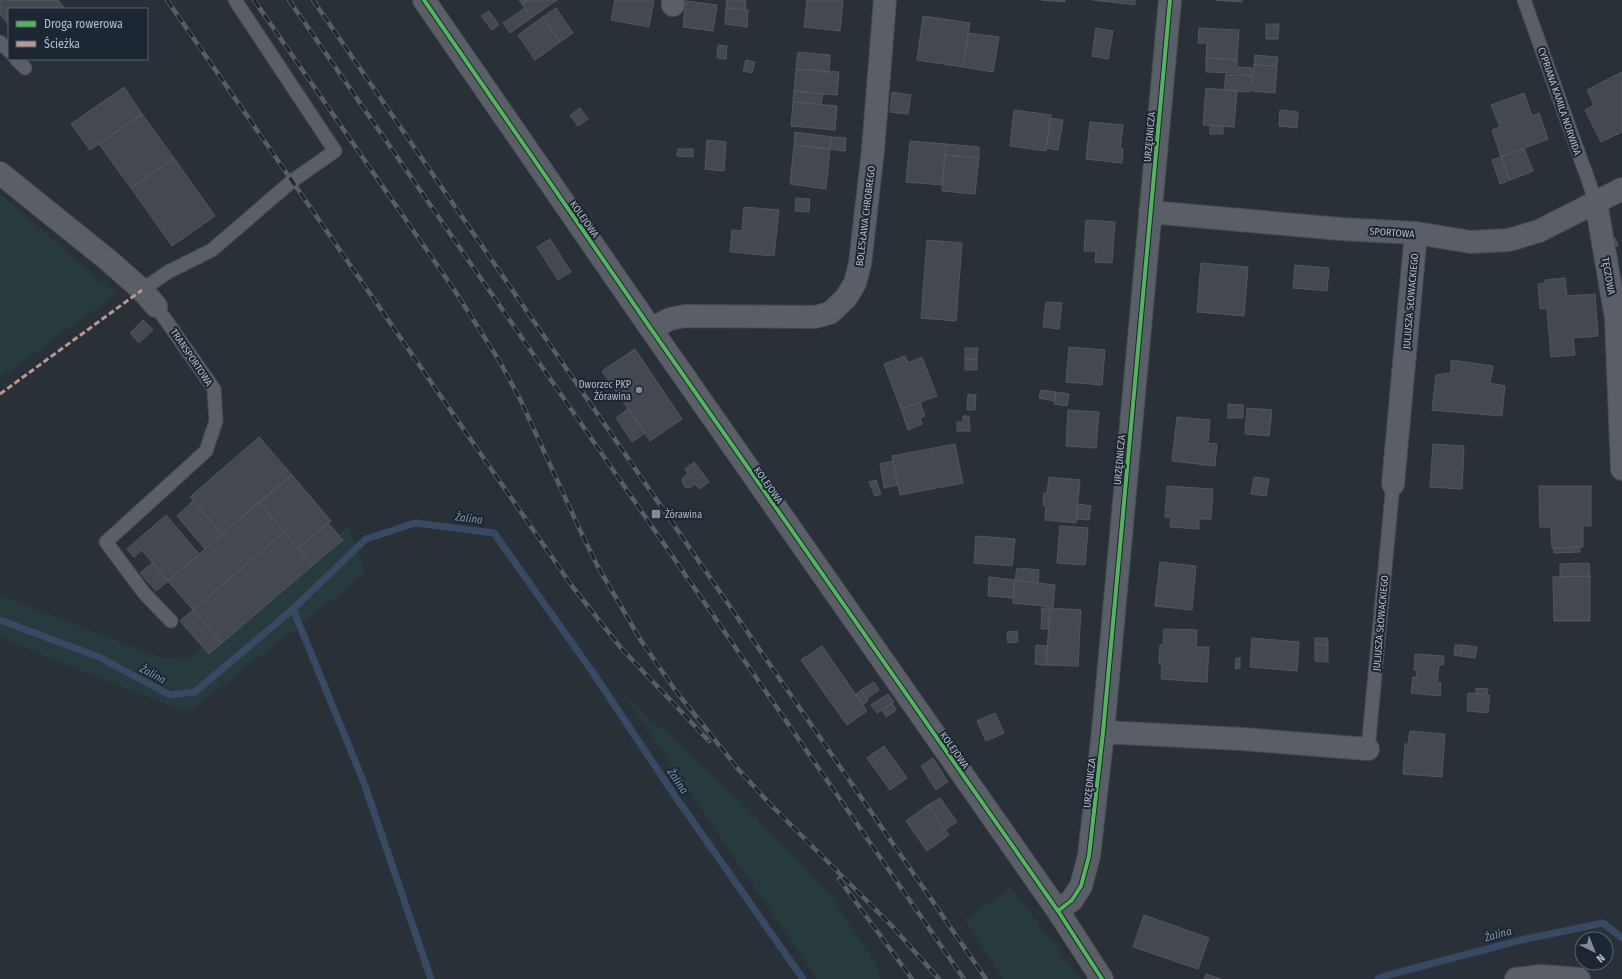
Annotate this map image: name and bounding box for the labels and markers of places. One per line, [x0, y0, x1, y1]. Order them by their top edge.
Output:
place label: Dworzec PKP Żórawina [579, 379, 631, 403]
marker: Dworzec PKP Żórawina [634, 385, 644, 395]
place label: Żórawina [665, 507, 702, 521]
marker: Żórawina [650, 508, 662, 520]

